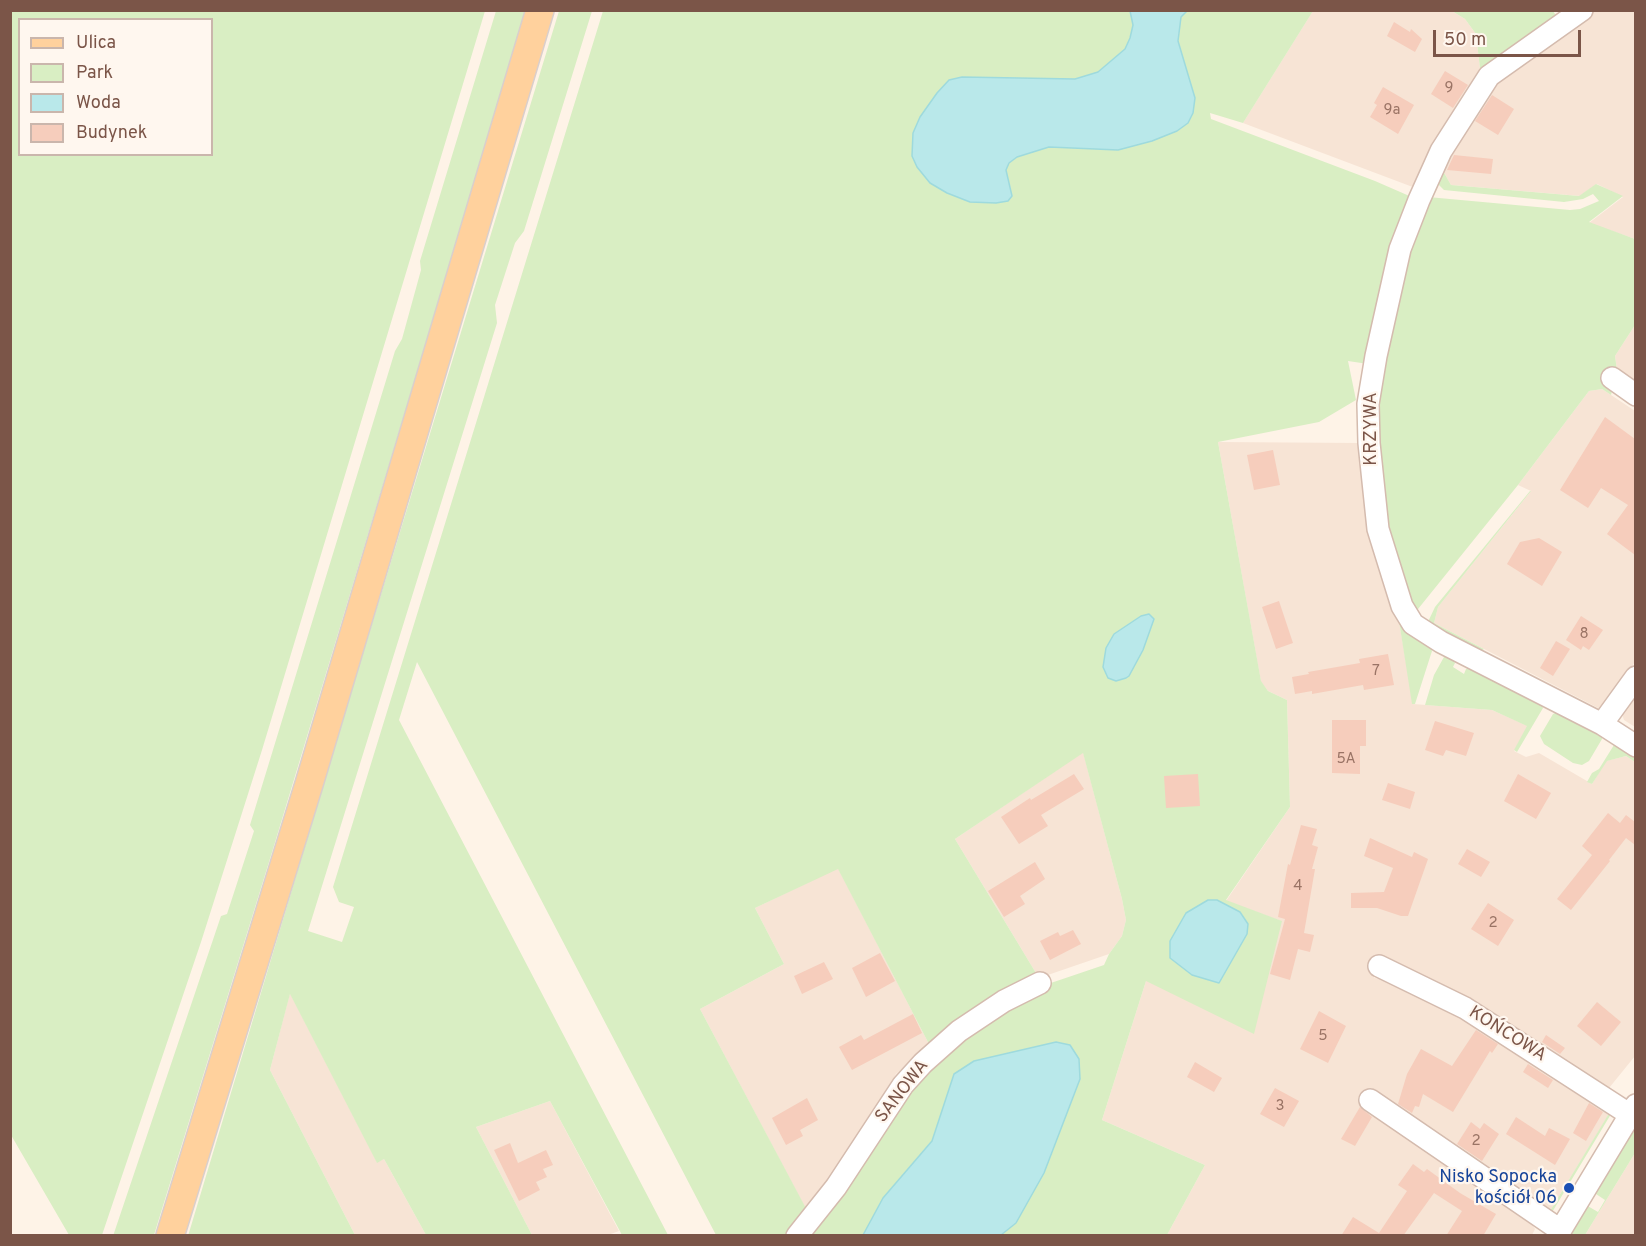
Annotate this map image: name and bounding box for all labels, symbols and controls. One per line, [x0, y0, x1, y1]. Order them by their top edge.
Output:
legend [18, 18, 213, 156]
scale bar [1436, 18, 1584, 56]
text: 50 m [1444, 29, 1486, 52]
text: Ulica [76, 32, 116, 55]
text: Park [76, 62, 113, 85]
house number: 9 [1445, 80, 1453, 98]
text: Woda [76, 92, 121, 115]
house number: 9a [1384, 102, 1400, 120]
text: Budynek [76, 122, 147, 145]
street label: KRZYWA [1361, 392, 1383, 466]
house number: 8 [1579, 626, 1589, 644]
house number: 7 [1372, 663, 1380, 681]
house number: 5A [1336, 751, 1356, 769]
house number: 4 [1293, 878, 1303, 896]
house number: 2 [1488, 915, 1498, 933]
street label: KOŃCOWA [1464, 1003, 1550, 1067]
house number: 5 [1318, 1028, 1328, 1046]
street label: SANOWA [872, 1056, 934, 1128]
house number: 3 [1275, 1098, 1285, 1116]
house number: 2 [1471, 1133, 1481, 1151]
place label: Nisko Sopocka kościół 06 [1439, 1167, 1557, 1210]
marker: Nisko Sopocka kościół 06 [1562, 1181, 1576, 1195]

